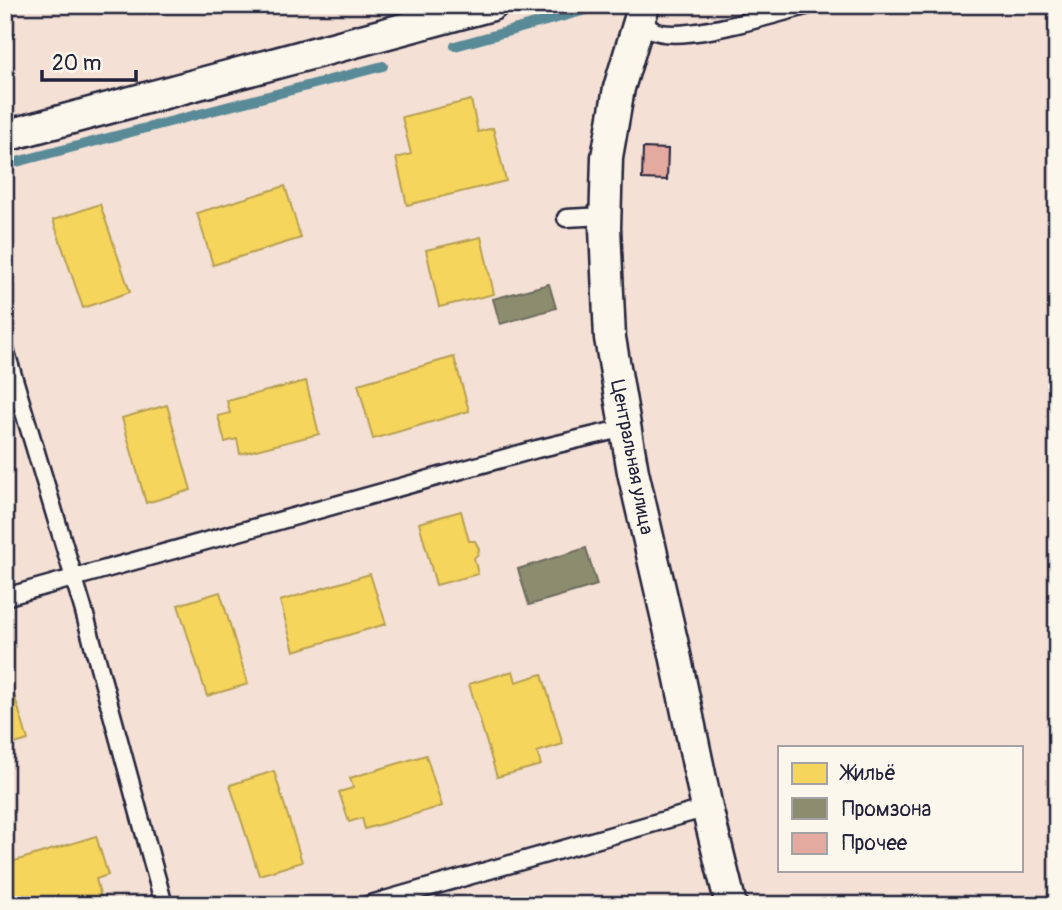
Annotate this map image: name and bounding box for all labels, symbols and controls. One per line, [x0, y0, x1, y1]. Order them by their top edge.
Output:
scale bar [42, 38, 136, 82]
text: 20 m [52, 50, 101, 77]
street label: Центральная улица [605, 378, 659, 537]
legend [778, 746, 1024, 872]
text: Жильё [839, 760, 896, 787]
text: Промзона [842, 796, 931, 823]
text: Прочее [842, 830, 908, 857]

